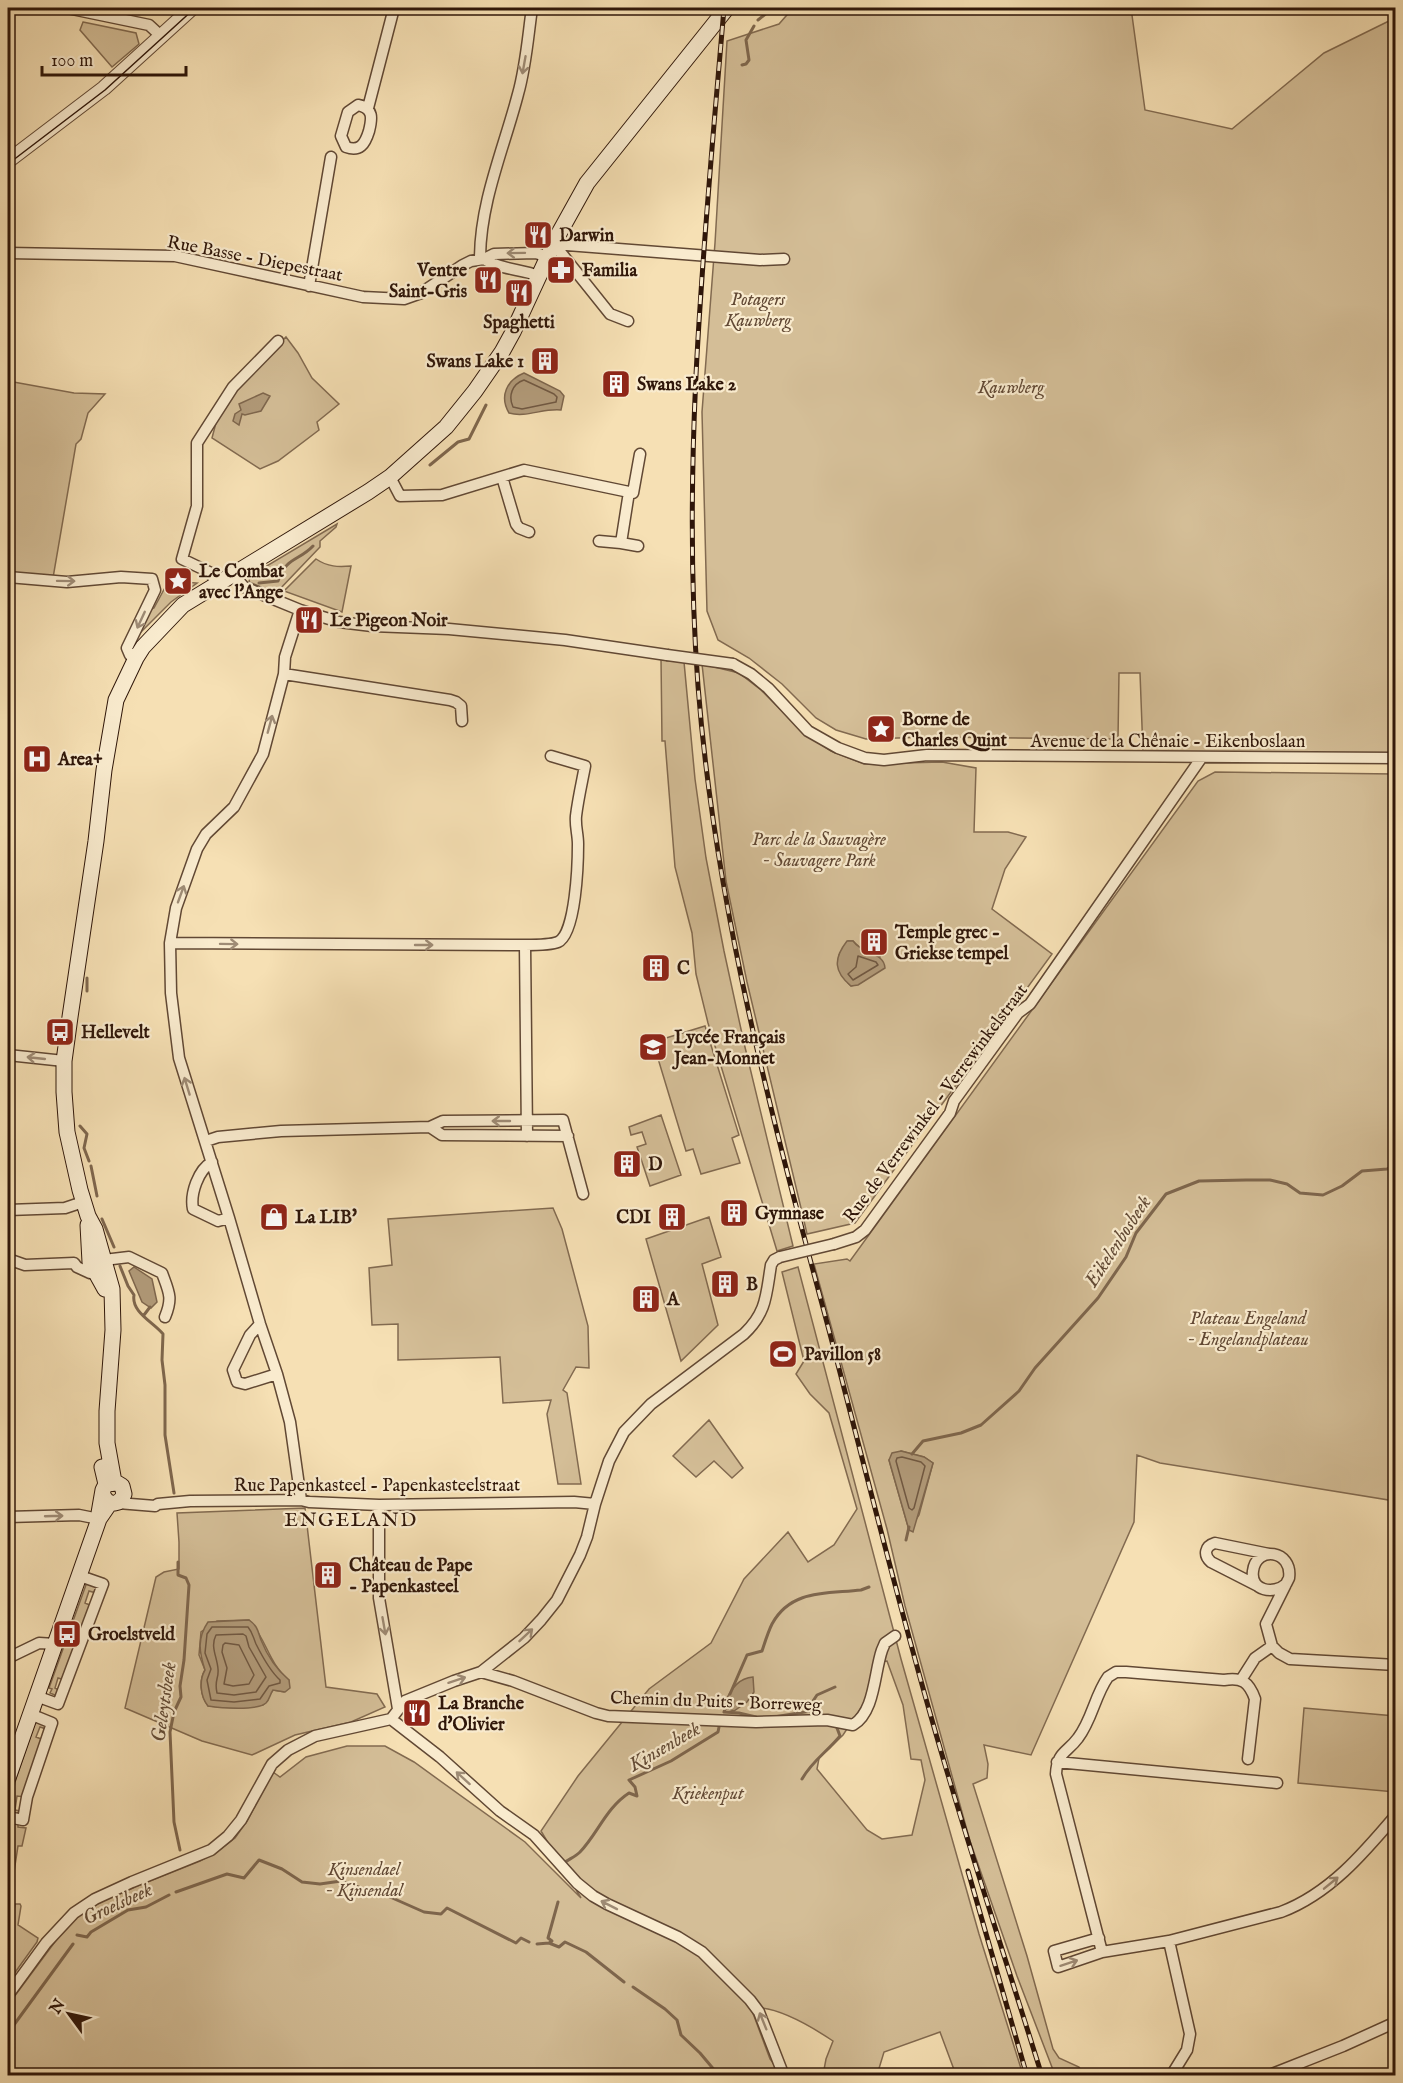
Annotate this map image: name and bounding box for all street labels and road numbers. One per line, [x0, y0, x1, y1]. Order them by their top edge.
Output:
street label: Rue Basse - Diepestraat [165, 231, 344, 288]
street label: Avenue de la Chênaie - Eikenboslaan [1030, 731, 1306, 754]
street label: Rue de Verrewinkel - Verrewinkelstraat [839, 980, 1034, 1228]
street label: Rue Papenkasteel - Papenkasteelstraat [234, 1475, 520, 1498]
street label: Chemin du Puits - Borreweg [610, 1687, 822, 1718]

